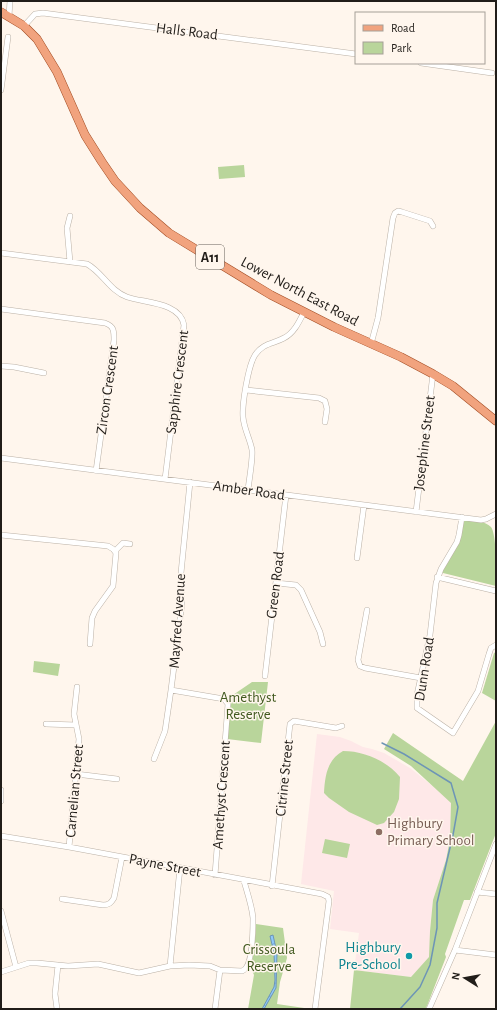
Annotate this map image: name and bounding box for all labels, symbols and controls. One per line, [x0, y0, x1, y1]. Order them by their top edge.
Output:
legend [355, 12, 485, 64]
street label: Halls Road [155, 20, 219, 43]
text: Road [391, 22, 415, 34]
text: Park [391, 42, 412, 54]
road number: A11 [196, 245, 224, 269]
street label: Lower North East Road [238, 254, 361, 329]
street label: Sapphire Crescent [164, 329, 191, 435]
street label: Zircon Crescent [94, 344, 121, 435]
street label: Josephine Street [411, 394, 438, 491]
street label: Amber Road [212, 478, 286, 503]
street label: Green Road [264, 550, 287, 619]
street label: Mayfred Avenue [167, 573, 188, 669]
street label: Dunn Road [412, 636, 437, 702]
park label: Amethyst Reserve [220, 690, 276, 722]
street label: Citrine Street [273, 739, 296, 817]
street label: Amethyst Crescent [210, 740, 233, 850]
street label: Carnelian Street [63, 744, 86, 838]
place label: Highbury Primary School [387, 816, 475, 848]
marker: Highbury Primary School [374, 827, 384, 837]
street label: Payne Street [128, 851, 202, 880]
place label: Highbury Pre-School [338, 940, 402, 972]
park label: Crissoula Reserve [243, 942, 295, 974]
marker: Highbury Pre-School [404, 951, 414, 961]
north arrow [445, 958, 485, 998]
text: N [450, 971, 462, 981]

